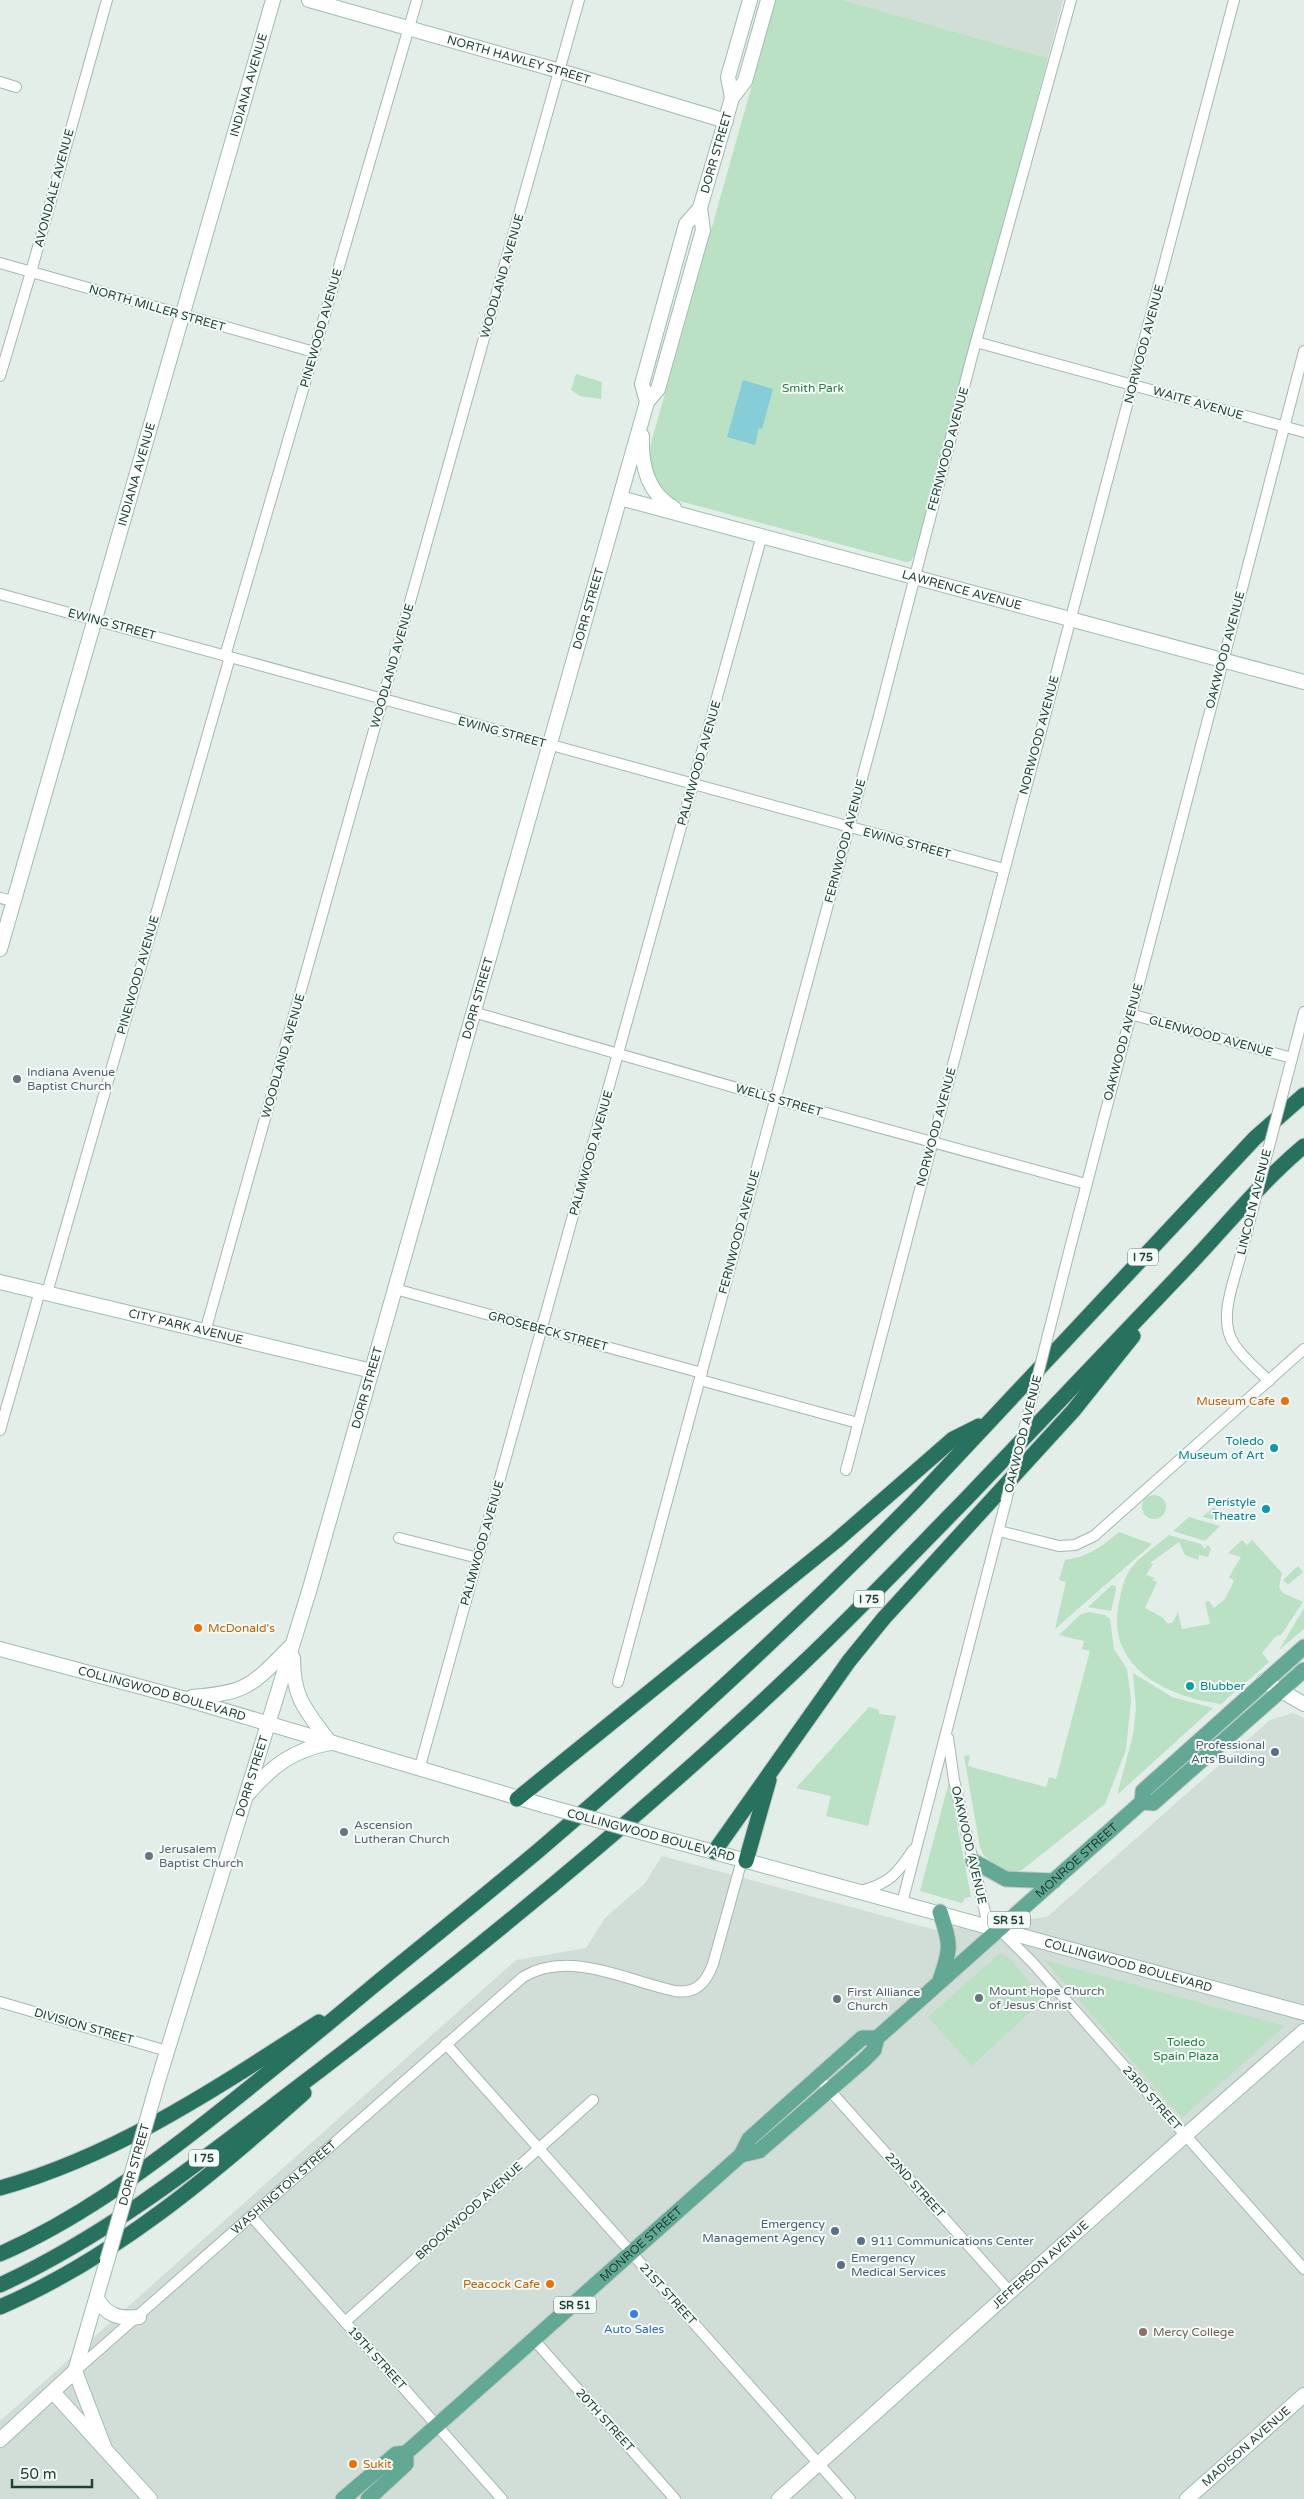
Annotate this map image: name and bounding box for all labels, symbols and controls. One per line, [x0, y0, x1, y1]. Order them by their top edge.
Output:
street label: INDIANA AVENUE [227, 31, 270, 138]
street label: NORTH HAWLEY STREET [445, 32, 593, 87]
street label: DORR STREET [698, 109, 735, 195]
street label: AVONDALE AVENUE [31, 127, 77, 249]
street label: WOODLAND AVENUE [478, 212, 527, 340]
street label: PINEWOOD AVENUE [297, 266, 345, 389]
street label: NORTH MILLER STREET [87, 282, 227, 334]
street label: NORWOOD AVENUE [1121, 283, 1167, 405]
park label: Smith Park [782, 381, 844, 395]
street label: WAITE AVENUE [1151, 383, 1245, 423]
street label: FERNWOOD AVENUE [925, 385, 971, 512]
street label: INDIANA AVENUE [115, 421, 158, 528]
street label: DORR STREET [570, 565, 607, 651]
street label: LAWRENCE AVENUE [900, 567, 1024, 613]
street label: OAKWOOD AVENUE [1203, 589, 1248, 710]
street label: WOODLAND AVENUE [368, 602, 417, 730]
street label: EWING STREET [66, 606, 158, 643]
street label: NORWOOD AVENUE [1016, 674, 1062, 796]
street label: PALMWOOD AVENUE [674, 698, 724, 827]
street label: EWING STREET [456, 714, 548, 751]
street label: FERNWOOD AVENUE [822, 777, 868, 904]
street label: EWING STREET [861, 825, 953, 862]
street label: PINEWOOD AVENUE [114, 913, 162, 1036]
street label: DORR STREET [459, 955, 496, 1041]
street label: OAKWOOD AVENUE [1101, 981, 1146, 1102]
street label: WOODLAND AVENUE [259, 992, 308, 1120]
street label: GLENWOOD AVENUE [1147, 1013, 1275, 1059]
place label: Indiana Avenue Baptist Church [27, 1065, 115, 1093]
street label: NORWOOD AVENUE [913, 1066, 959, 1188]
marker: Indiana Avenue Baptist Church [11, 1073, 23, 1085]
street label: WELLS STREET [734, 1081, 825, 1119]
street label: PALMWOOD AVENUE [566, 1088, 616, 1217]
street label: LINCOLN AVENUE [1234, 1147, 1274, 1256]
street label: FERNWOOD AVENUE [716, 1168, 762, 1295]
road number: I 75 [1128, 1248, 1158, 1266]
street label: CITY PARK AVENUE [127, 1306, 245, 1347]
street label: GROSEBECK STREET [487, 1308, 610, 1354]
street label: DORR STREET [349, 1345, 385, 1430]
street label: OAKWOOD AVENUE [1002, 1373, 1045, 1494]
place label: Museum Cafe [1196, 1394, 1275, 1408]
marker: Museum Cafe [1279, 1395, 1291, 1407]
place label: Toledo Museum of Art [1178, 1434, 1264, 1462]
marker: Toledo Museum of Art [1268, 1442, 1280, 1454]
street label: PALMWOOD AVENUE [457, 1478, 507, 1607]
place label: Peristyle Theatre [1207, 1495, 1256, 1523]
marker: Peristyle Theatre [1260, 1503, 1272, 1515]
road number: I 75 [854, 1590, 884, 1608]
place label: McDonald's [208, 1621, 275, 1635]
marker: McDonald's [192, 1622, 204, 1634]
street label: COLLINGWOOD BOULEVARD [77, 1663, 248, 1724]
place label: Blubber [1200, 1679, 1245, 1693]
marker: Blubber [1184, 1680, 1196, 1692]
street label: DORR STREET [233, 1733, 271, 1819]
place label: Professional Arts Building [1191, 1738, 1265, 1766]
marker: Professional Arts Building [1269, 1746, 1281, 1758]
street label: OAKWOOD AVENUE [949, 1784, 990, 1906]
street label: COLLINGWOOD BOULEVARD [565, 1806, 737, 1864]
place label: Ascension Lutheran Church [354, 1818, 450, 1846]
street label: MONROE STREET [1032, 1820, 1121, 1901]
marker: Ascension Lutheran Church [338, 1826, 350, 1838]
place label: Jerusalem Baptist Church [159, 1842, 244, 1870]
marker: Jerusalem Baptist Church [143, 1850, 155, 1862]
road number: SR 51 [988, 1912, 1030, 1928]
street label: COLLINGWOOD BOULEVARD [1043, 1935, 1214, 1995]
place label: Mount Hope Church of Jesus Christ [989, 1984, 1105, 2012]
place label: First Alliance Church [847, 1985, 920, 2013]
marker: Mount Hope Church of Jesus Christ [973, 1992, 985, 2004]
marker: First Alliance Church [831, 1993, 843, 2005]
street label: DIVISION STREET [33, 2005, 136, 2047]
park label: Toledo Spain Plaza [1153, 2035, 1219, 2063]
street label: 23RD STREET [1120, 2063, 1185, 2133]
street label: DORR STREET [116, 2122, 153, 2207]
street label: WASHINGTON STREET [229, 2137, 339, 2237]
road number: I 75 [189, 2150, 219, 2166]
street label: 22ND STREET [882, 2150, 948, 2221]
street label: BROOKWOOD AVENUE [413, 2159, 526, 2263]
street label: MONROE STREET [597, 2203, 686, 2284]
place label: Emergency Management Agency [702, 2217, 826, 2245]
street label: JEFFERSON AVENUE [989, 2218, 1092, 2312]
marker: Emergency Management Agency [829, 2225, 841, 2237]
place label: 911 Communications Center [871, 2234, 1034, 2248]
marker: 911 Communications Center [855, 2235, 867, 2247]
place label: Emergency Medical Services [851, 2251, 946, 2279]
marker: Emergency Medical Services [835, 2259, 847, 2271]
street label: 21ST STREET [637, 2260, 700, 2328]
place label: Peacock Cafe [463, 2277, 540, 2291]
marker: Peacock Cafe [544, 2278, 556, 2290]
road number: SR 51 [554, 2296, 596, 2314]
marker: Auto Sales [628, 2308, 640, 2320]
place label: Auto Sales [604, 2322, 665, 2336]
street label: 19TH STREET [345, 2324, 409, 2393]
place label: Mercy College [1153, 2325, 1234, 2339]
marker: Mercy College [1137, 2326, 1149, 2338]
street label: 20TH STREET [573, 2386, 637, 2455]
street label: MADISON AVENUE [1199, 2403, 1293, 2490]
scale bar [12, 2456, 92, 2488]
place label: Sukit [363, 2457, 392, 2471]
marker: Sukit [347, 2458, 359, 2470]
text: 50 m [20, 2465, 57, 2483]

